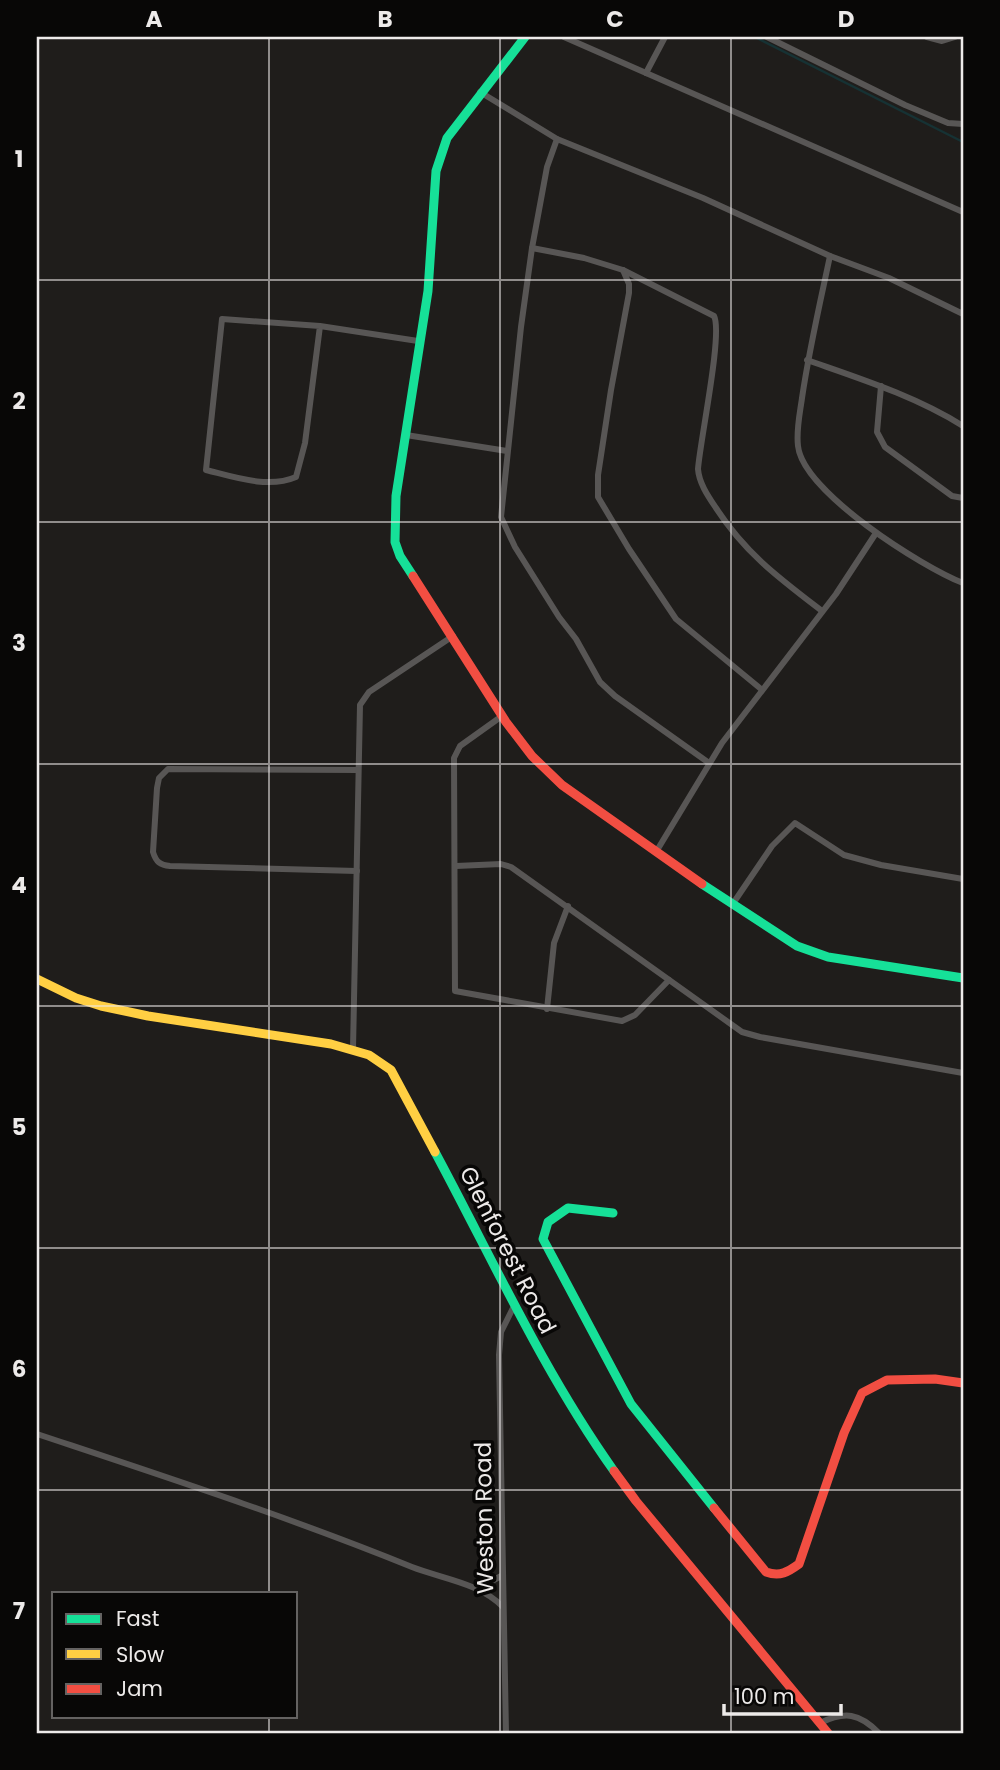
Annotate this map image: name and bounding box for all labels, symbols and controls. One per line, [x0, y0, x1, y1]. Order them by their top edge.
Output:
text: A [146, 3, 163, 35]
text: B [377, 3, 393, 35]
text: C [606, 3, 624, 35]
text: D [838, 3, 854, 35]
text: 1 [15, 143, 23, 175]
text: 2 [12, 385, 26, 417]
text: 3 [12, 627, 26, 659]
text: 4 [11, 869, 27, 901]
text: 5 [12, 1111, 26, 1143]
street label: Glenforest Road [452, 1161, 564, 1339]
text: 6 [12, 1353, 26, 1385]
street label: Weston Road [467, 1441, 501, 1595]
legend [52, 1592, 298, 1718]
text: 7 [13, 1595, 25, 1627]
text: Fast [116, 1604, 159, 1633]
text: Slow [116, 1640, 164, 1669]
scale bar [724, 1672, 841, 1716]
text: Jam [116, 1674, 163, 1703]
text: 100 m [734, 1682, 794, 1711]

